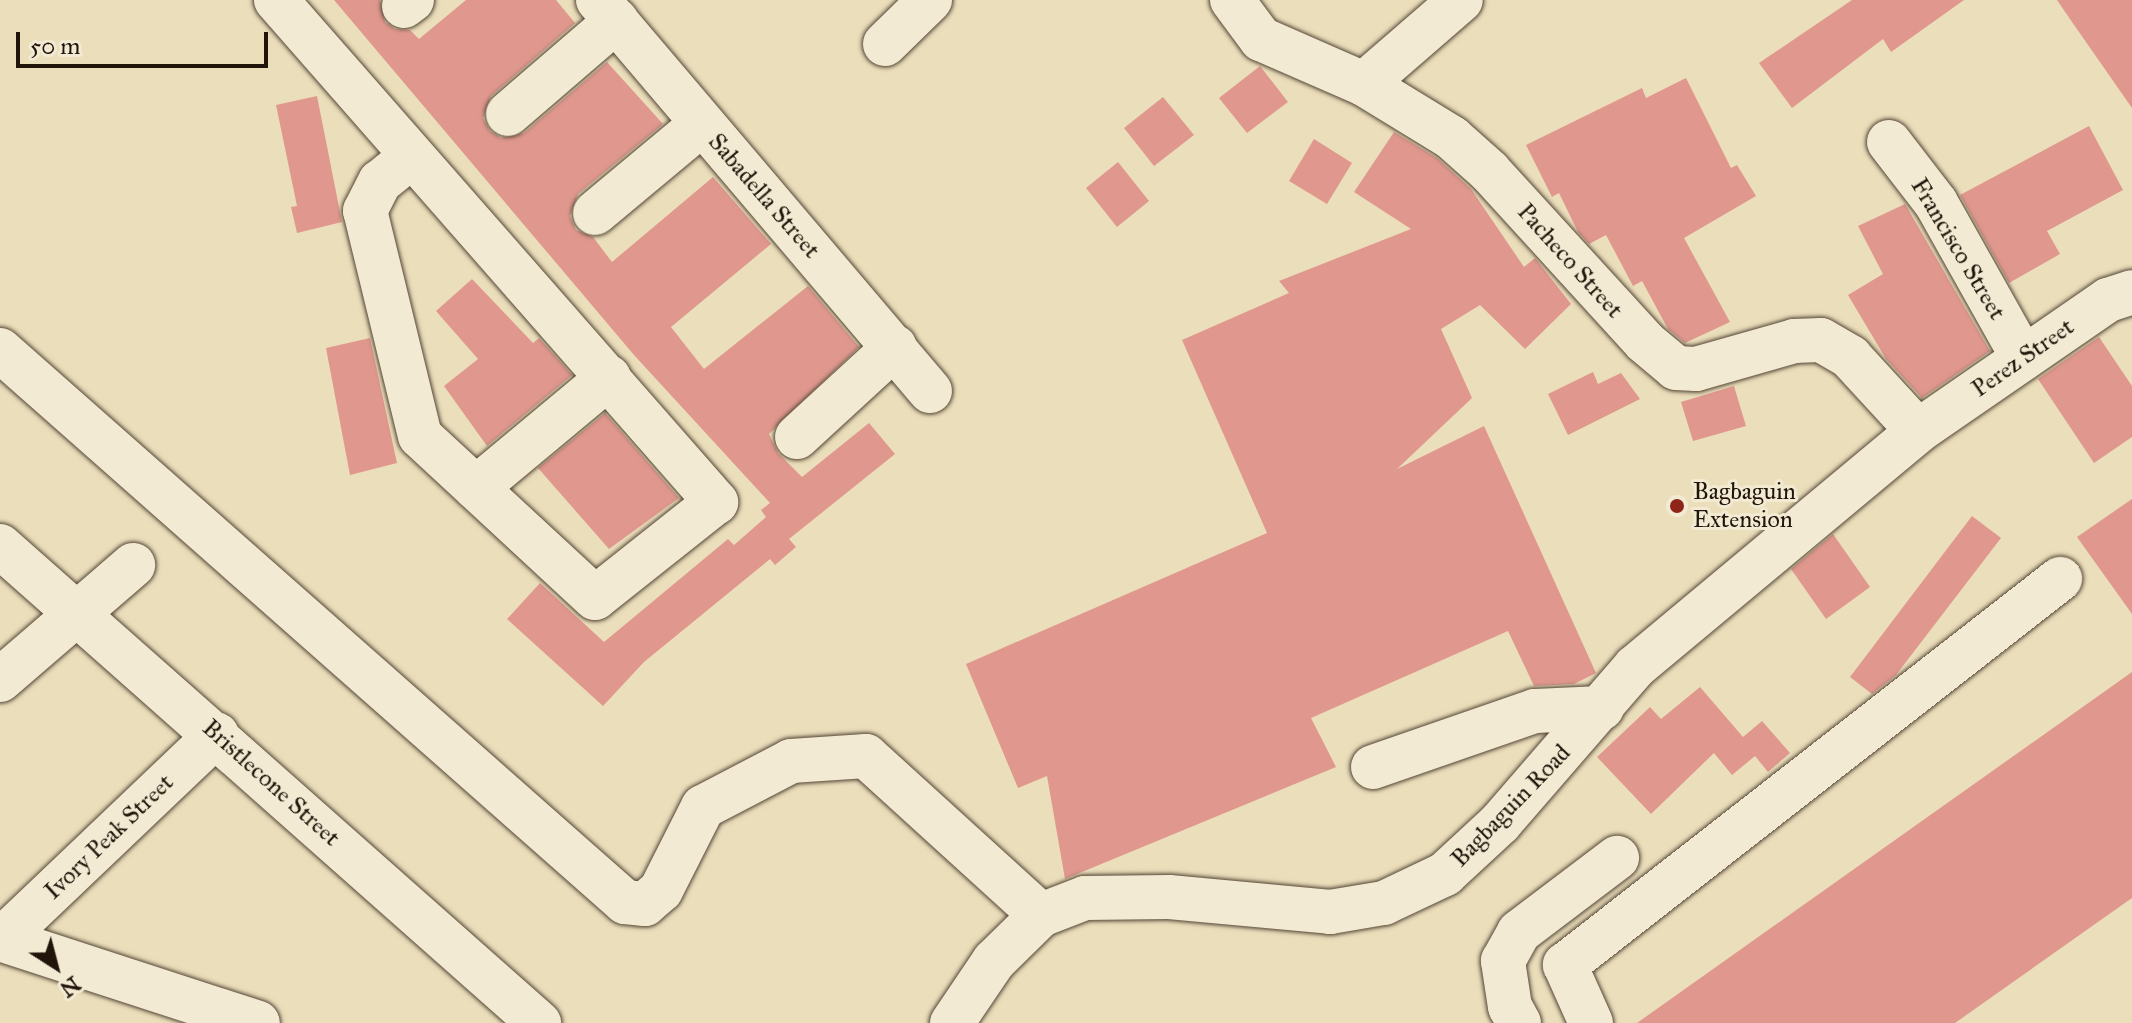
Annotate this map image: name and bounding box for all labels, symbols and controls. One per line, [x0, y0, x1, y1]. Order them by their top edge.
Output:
scale bar [20, 16, 272, 66]
text: 50 m [30, 31, 80, 61]
street label: Sabadella Street [702, 128, 826, 264]
street label: Francisco Street [1904, 173, 2012, 325]
street label: Pacheco Street [1511, 198, 1629, 324]
street label: Perez Street [1966, 312, 2080, 404]
place label: Bagbaguin Extension [1693, 478, 1796, 534]
marker: Bagbaguin Extension [1668, 497, 1686, 515]
street label: Bristlecone Street [196, 714, 346, 852]
street label: Bagbaguin Road [1445, 739, 1577, 873]
street label: Ivory Peak Street [39, 768, 179, 906]
north arrow [16, 927, 96, 1007]
text: N [55, 970, 86, 1003]

